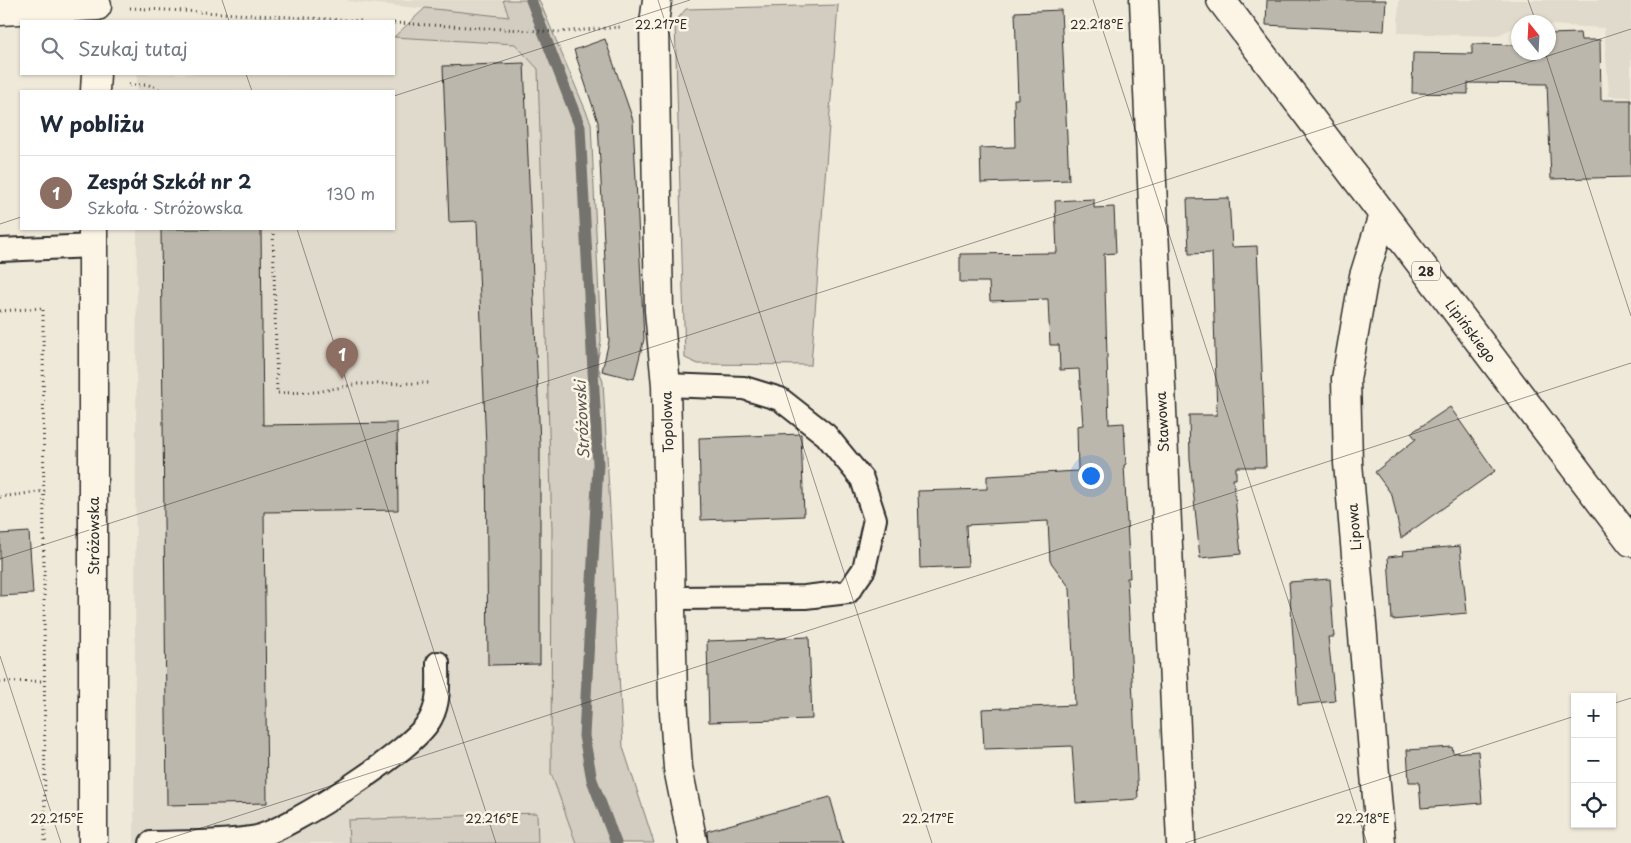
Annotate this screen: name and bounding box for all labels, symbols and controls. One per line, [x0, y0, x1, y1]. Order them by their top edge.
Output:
text: 22.217°E [635, 15, 687, 33]
text: 22.218°E [1070, 15, 1124, 33]
north arrow [1511, 15, 1556, 60]
search box [20, 20, 395, 75]
icon: search [38, 34, 66, 62]
text: Szukaj tutaj [78, 34, 188, 62]
text: W pobliżu [40, 107, 145, 139]
text: Zespół Szkół nr 2 [87, 167, 251, 195]
text: 1 [52, 181, 60, 205]
text: 130 m [327, 181, 375, 205]
text: Szkoła · Stróżowska [87, 195, 243, 219]
road number: 28 [1412, 262, 1440, 280]
street label: Lipińskiego [1440, 295, 1502, 367]
pin: 1 [326, 338, 358, 379]
water label: Stróżowski [567, 377, 595, 460]
street label: Topolowa [655, 391, 679, 453]
street label: Stawowa [1150, 391, 1174, 453]
your location [1078, 463, 1104, 489]
street label: Stróżowska [83, 497, 104, 575]
street label: Lipowa [1341, 502, 1367, 551]
map controls [1571, 693, 1616, 828]
button: + [1571, 693, 1616, 738]
button: − [1571, 738, 1616, 783]
button: locate [1571, 783, 1616, 828]
text: 22.215°E [30, 809, 84, 827]
text: 22.216°E [465, 809, 519, 827]
text: 22.217°E [902, 809, 954, 827]
text: 22.218°E [1336, 809, 1390, 827]

